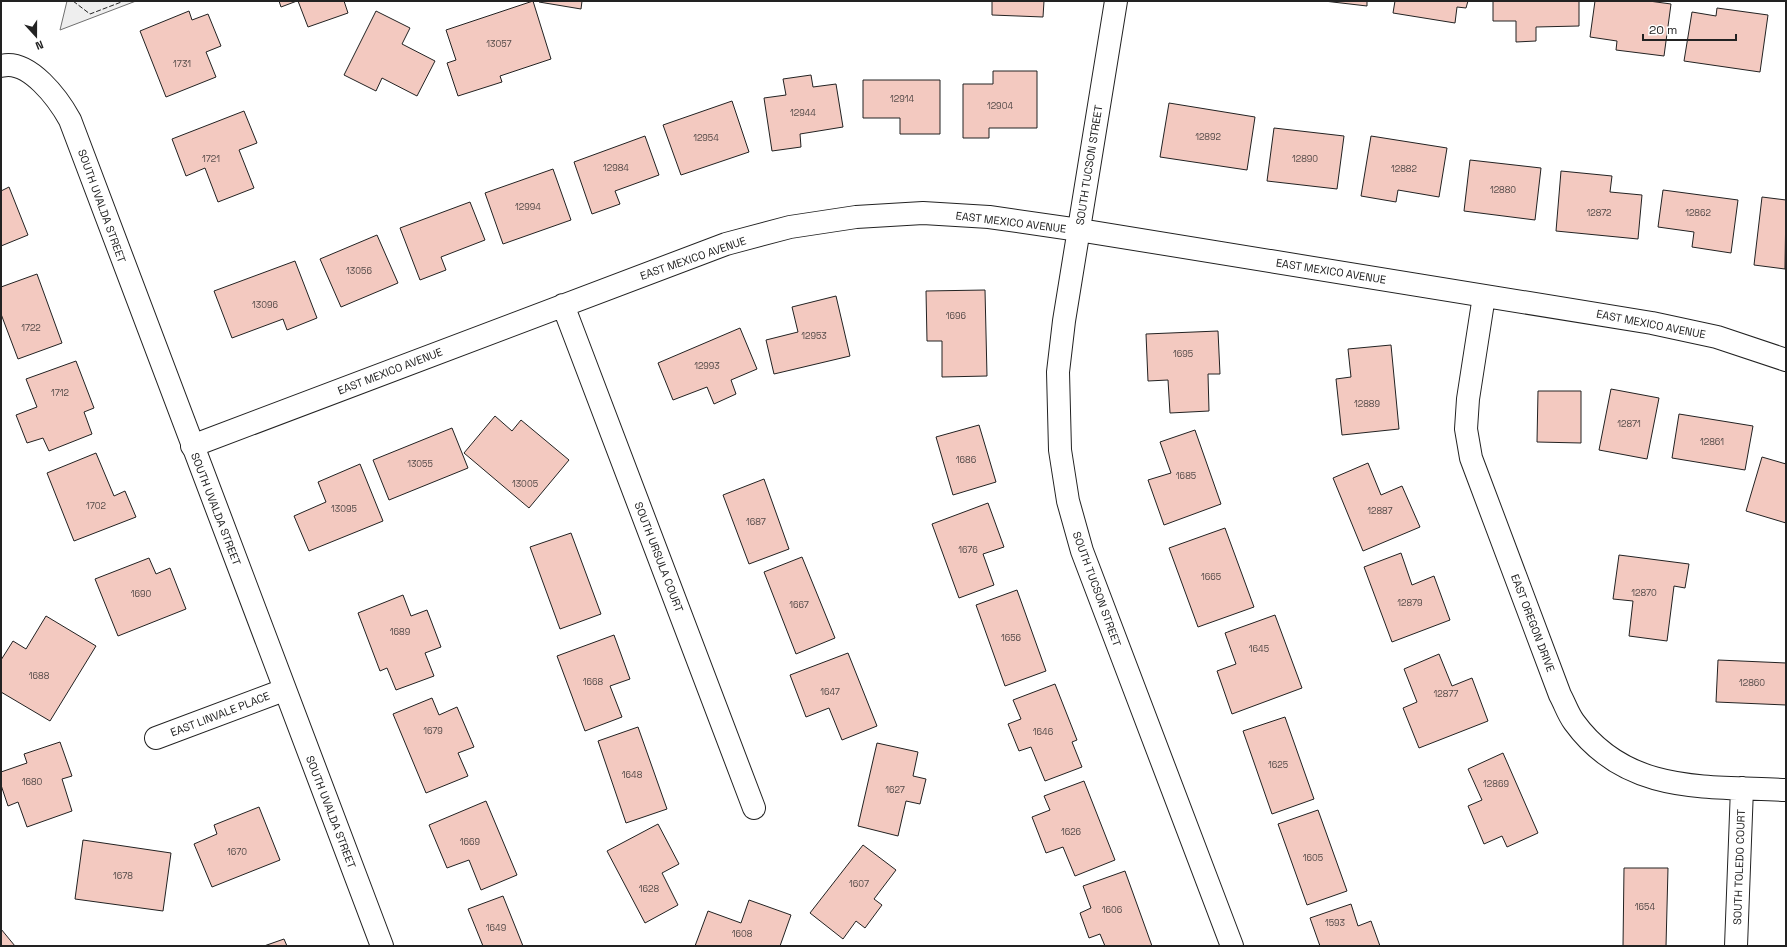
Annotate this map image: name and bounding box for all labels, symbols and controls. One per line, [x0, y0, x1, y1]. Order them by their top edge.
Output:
north arrow [16, 16, 56, 56]
scale bar [1643, 16, 1736, 42]
text: 20 m [1649, 22, 1677, 38]
text: N [34, 37, 46, 53]
house number: 13057 [486, 38, 512, 50]
house number: 1731 [173, 58, 191, 70]
house number: 12914 [890, 93, 914, 105]
house number: 12904 [987, 100, 1013, 112]
street label: SOUTH TUCSON STREET [1073, 103, 1105, 226]
house number: 12944 [790, 107, 816, 119]
house number: 12892 [1195, 131, 1221, 143]
house number: 12954 [693, 132, 719, 144]
street label: SOUTH UVALDA STREET [75, 147, 129, 265]
house number: 1721 [202, 153, 220, 165]
house number: 12890 [1292, 153, 1318, 165]
house number: 12984 [603, 162, 629, 174]
house number: 12882 [1391, 163, 1417, 175]
house number: 12880 [1490, 184, 1516, 196]
house number: 12994 [515, 201, 541, 213]
house number: 12872 [1586, 207, 1612, 219]
house number: 12862 [1685, 207, 1711, 219]
street label: EAST MEXICO AVENUE [955, 208, 1067, 236]
street label: EAST MEXICO AVENUE [638, 233, 748, 283]
street label: EAST MEXICO AVENUE [1275, 255, 1387, 287]
house number: 13056 [346, 265, 372, 277]
house number: 13096 [252, 299, 278, 311]
street label: EAST MEXICO AVENUE [1595, 307, 1707, 341]
house number: 1696 [946, 310, 967, 322]
house number: 1722 [21, 322, 41, 334]
house number: 12953 [801, 330, 827, 342]
street label: EAST MEXICO AVENUE [336, 345, 444, 397]
house number: 1695 [1173, 348, 1193, 360]
house number: 12993 [694, 360, 720, 372]
house number: 1712 [51, 387, 69, 399]
house number: 12889 [1354, 398, 1380, 410]
house number: 12871 [1617, 418, 1641, 430]
house number: 12861 [1700, 436, 1724, 448]
street label: SOUTH UVALDA STREET [188, 451, 244, 568]
house number: 1686 [956, 454, 977, 466]
house number: 13055 [407, 458, 433, 470]
house number: 1685 [1176, 470, 1196, 482]
house number: 13005 [512, 478, 538, 490]
house number: 1702 [86, 500, 106, 512]
street label: SOUTH URSULA COURT [632, 500, 687, 615]
house number: 13095 [331, 503, 357, 515]
house number: 12887 [1367, 505, 1393, 517]
house number: 1687 [746, 516, 766, 528]
street label: SOUTH TUCSON STREET [1070, 530, 1125, 649]
house number: 1676 [958, 544, 978, 556]
house number: 1665 [1201, 571, 1221, 583]
street label: EAST OREGON DRIVE [1508, 572, 1558, 674]
house number: 12870 [1631, 587, 1657, 599]
house number: 1690 [131, 588, 151, 600]
house number: 12879 [1397, 597, 1423, 609]
house number: 1667 [789, 599, 809, 611]
house number: 1689 [390, 626, 410, 638]
house number: 1656 [1001, 632, 1022, 644]
house number: 1645 [1249, 643, 1269, 655]
house number: 1688 [29, 670, 50, 682]
house number: 1668 [583, 676, 604, 688]
house number: 12860 [1739, 677, 1765, 689]
house number: 1647 [820, 686, 840, 698]
house number: 12877 [1434, 688, 1458, 700]
street label: EAST LINVALE PLACE [168, 689, 272, 739]
house number: 1679 [423, 725, 443, 737]
house number: 1646 [1033, 726, 1054, 738]
street label: SOUTH UVALDA STREET [303, 754, 359, 871]
house number: 1625 [1268, 759, 1288, 771]
house number: 1648 [622, 769, 643, 781]
house number: 1680 [22, 776, 43, 788]
house number: 12869 [1483, 778, 1509, 790]
house number: 1627 [885, 784, 905, 796]
street label: SOUTH TOLEDO COURT [1730, 808, 1748, 925]
house number: 1626 [1061, 826, 1082, 838]
house number: 1669 [460, 836, 480, 848]
house number: 1670 [227, 846, 247, 858]
house number: 1605 [1303, 852, 1323, 864]
house number: 1678 [113, 870, 133, 882]
house number: 1607 [849, 878, 869, 890]
house number: 1628 [639, 883, 660, 895]
house number: 1654 [1635, 901, 1656, 913]
house number: 1606 [1102, 904, 1123, 916]
house number: 1593 [1325, 917, 1345, 929]
house number: 1649 [486, 922, 506, 934]
house number: 1608 [732, 928, 753, 940]

